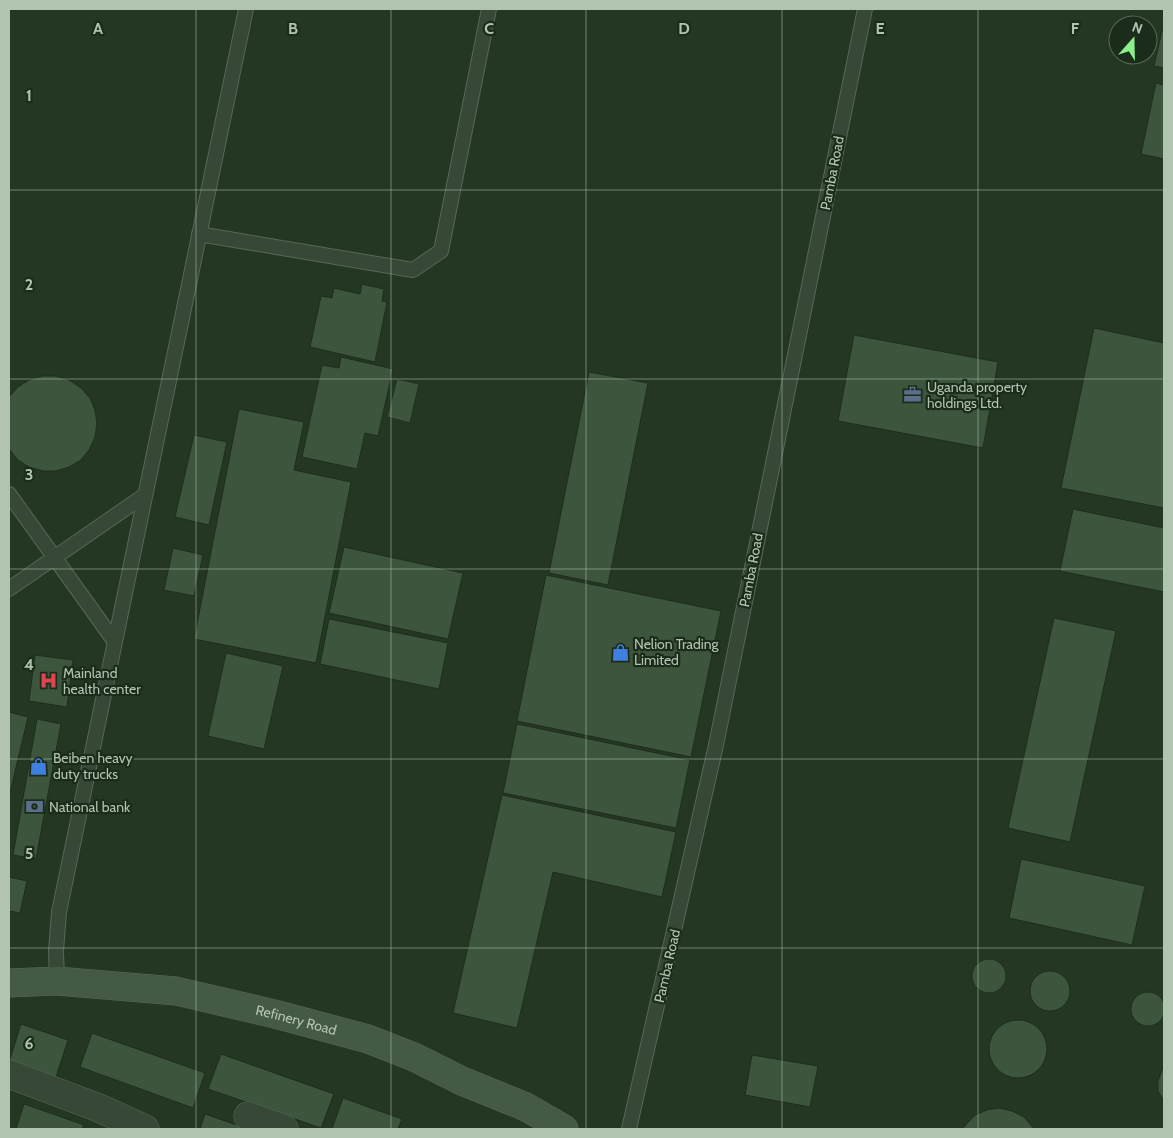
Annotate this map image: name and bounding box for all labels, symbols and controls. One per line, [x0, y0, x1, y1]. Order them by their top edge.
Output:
north arrow [1108, 15, 1158, 65]
text: N [1130, 18, 1145, 38]
text: A [93, 19, 103, 38]
text: B [288, 19, 298, 38]
text: C [484, 19, 494, 38]
text: D [678, 19, 690, 38]
text: E [875, 19, 885, 38]
text: F [1071, 19, 1080, 38]
text: 1 [26, 86, 32, 105]
street label: Pamba Road [816, 135, 848, 211]
text: 2 [25, 275, 33, 294]
place label: Uganda property holdings Ltd. [927, 378, 1027, 412]
office icon: Uganda property holdings Ltd. [903, 385, 923, 405]
text: 3 [25, 465, 33, 484]
street label: Pamba Road [735, 532, 767, 608]
place label: Nelion Trading Limited [634, 635, 720, 669]
shop icon: Nelion Trading Limited [610, 642, 630, 662]
text: 4 [24, 655, 34, 674]
place label: Mainland health center [63, 664, 141, 698]
hospital icon: Mainland health center [39, 671, 59, 691]
place label: Beiben heavy duty trucks [53, 749, 133, 783]
shop icon: Beiben heavy duty trucks [29, 756, 49, 776]
bank icon: National bank [25, 797, 45, 817]
place label: National bank [49, 798, 131, 816]
text: 5 [25, 844, 33, 863]
street label: Pamba Road [650, 928, 684, 1004]
street label: Refinery Road [254, 1001, 339, 1039]
text: 6 [25, 1034, 34, 1053]

